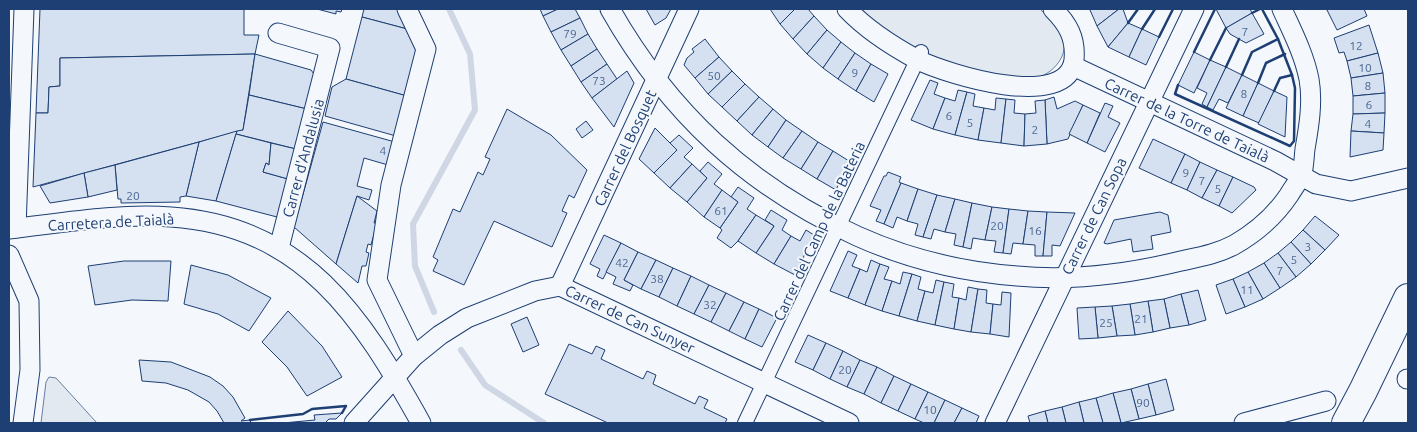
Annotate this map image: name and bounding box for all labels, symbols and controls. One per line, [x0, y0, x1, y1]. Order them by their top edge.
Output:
house number: 7 [1242, 25, 1248, 38]
house number: 79 [563, 27, 577, 40]
house number: 12 [1349, 39, 1363, 52]
house number: 10 [1358, 61, 1372, 74]
house number: 9 [852, 66, 858, 79]
house number: 50 [707, 69, 721, 82]
house number: 73 [592, 74, 606, 87]
street label: Carrer de la Torre de Taialà [1102, 74, 1272, 166]
house number: 8 [1365, 79, 1372, 92]
street label: Carrer del Bosquet [591, 87, 659, 209]
house number: 8 [1241, 87, 1248, 100]
street label: Carrer d'Andalusia [279, 97, 327, 219]
house number: 6 [1366, 98, 1373, 111]
house number: 6 [946, 109, 953, 122]
house number: 5 [967, 116, 973, 129]
house number: 4 [1365, 117, 1372, 130]
house number: 2 [1032, 123, 1038, 136]
street label: Carrer del Camp de la Bateria [770, 139, 868, 323]
house number: 4 [380, 144, 387, 157]
street label: Carrer de Can Sopa [1058, 155, 1130, 277]
house number: 9 [1183, 166, 1189, 179]
house number: 7 [1199, 174, 1205, 187]
house number: 5 [1215, 182, 1221, 195]
house number: 20 [126, 189, 140, 202]
house number: 61 [714, 204, 728, 217]
street label: Carretera de Taialà [47, 210, 175, 234]
house number: 20 [990, 219, 1004, 232]
house number: 16 [1028, 224, 1042, 237]
house number: 3 [1305, 240, 1311, 253]
house number: 5 [1291, 253, 1297, 266]
house number: 42 [615, 256, 629, 269]
house number: 7 [1277, 264, 1283, 277]
house number: 38 [650, 272, 664, 285]
street label: Carrer de Can Sunyer [562, 281, 698, 357]
house number: 11 [1240, 283, 1254, 296]
house number: 32 [703, 298, 717, 311]
house number: 21 [1134, 312, 1148, 325]
house number: 25 [1099, 316, 1113, 329]
house number: 20 [838, 363, 852, 376]
house number: 90 [1136, 396, 1150, 409]
house number: 10 [923, 403, 937, 416]

